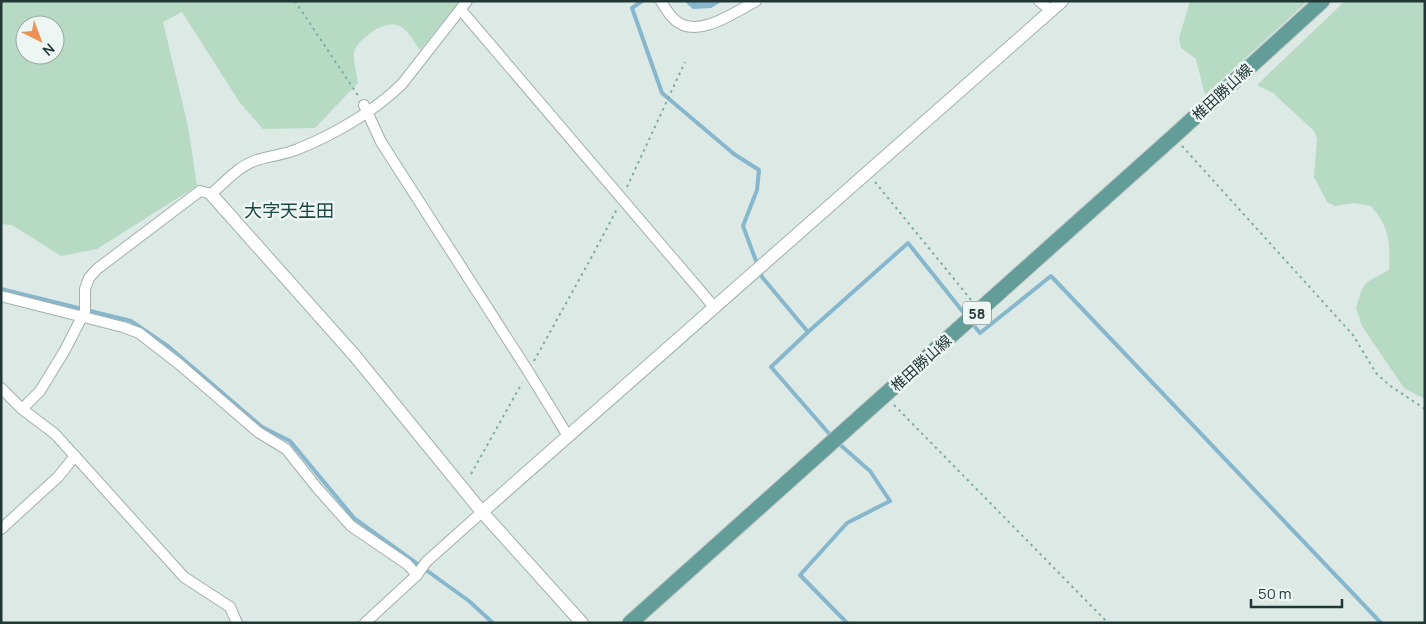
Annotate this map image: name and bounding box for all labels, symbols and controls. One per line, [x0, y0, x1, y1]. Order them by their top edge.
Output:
north arrow [15, 15, 65, 65]
text: N [39, 40, 59, 60]
street label: 椎田勝山線 [1187, 59, 1257, 125]
district label: 大字天生田 [244, 198, 334, 222]
road number: 58 [963, 302, 991, 324]
street label: 椎田勝山線 [886, 330, 956, 396]
scale bar [1251, 576, 1342, 608]
text: 50 m [1258, 583, 1292, 604]

